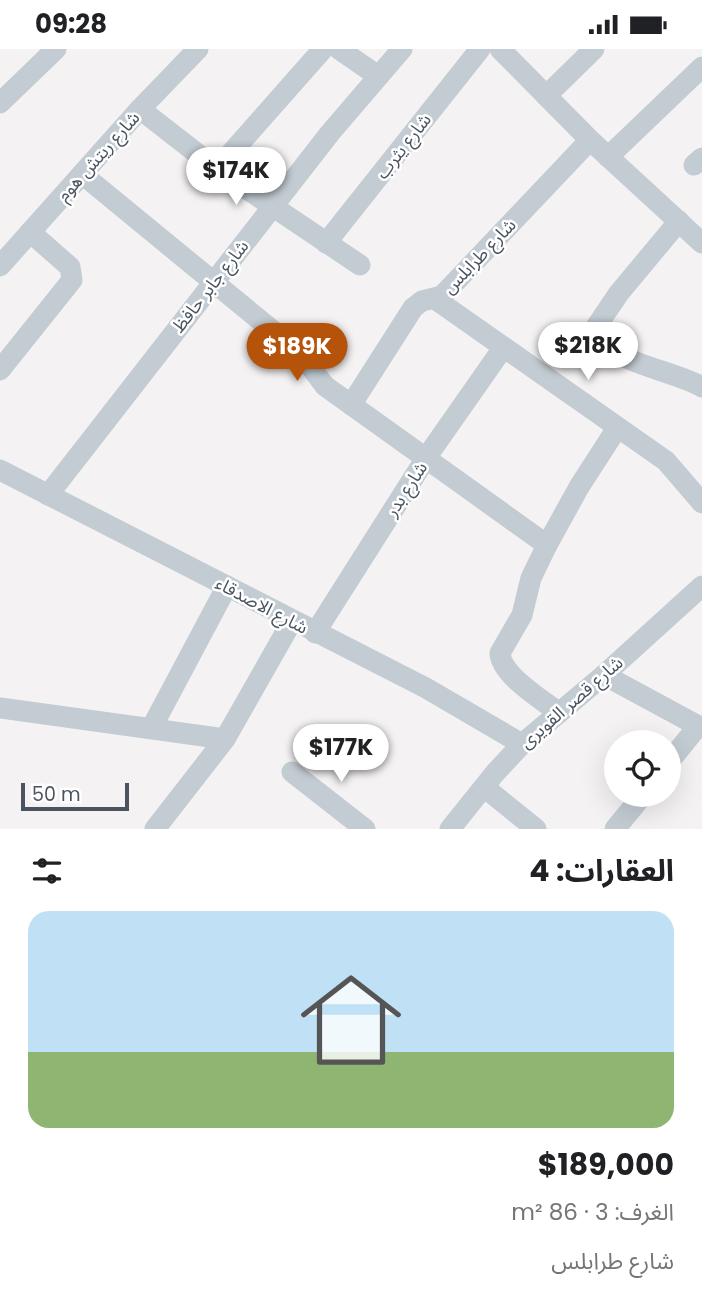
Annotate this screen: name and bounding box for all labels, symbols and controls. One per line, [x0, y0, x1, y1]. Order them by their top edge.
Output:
text: 09:28 [35, 6, 107, 42]
street label: شارع ريتش هوم [51, 106, 147, 208]
street label: شارع يثرب [369, 108, 438, 185]
pin: $174K [187, 148, 285, 207]
text: $174K [202, 154, 270, 186]
street label: شارع طرابلس [437, 213, 523, 301]
street label: شارع جابر حافظ [166, 234, 256, 339]
pin: $189K [248, 323, 346, 383]
pin: $218K [539, 323, 637, 382]
text: $218K [554, 329, 622, 361]
text: $189K [263, 330, 331, 362]
street label: شارع بدر [378, 457, 435, 523]
street label: شارع الاصدقاء [211, 570, 313, 642]
street label: شارع قصر القويرى [514, 650, 629, 755]
pin: $177K [292, 725, 390, 784]
map controls [604, 730, 681, 807]
button: locate [604, 730, 681, 807]
text: $177K [309, 731, 373, 763]
scale bar [21, 780, 130, 812]
text: 50 m [32, 781, 81, 808]
text: العقارات: 4 [529, 849, 674, 892]
icon: filters [28, 852, 66, 890]
icon: home [288, 957, 414, 1083]
text: $189,000 [538, 1143, 674, 1186]
text: الغرف: 3 · 86 m² [511, 1196, 674, 1228]
text: شارع طرابلس [551, 1245, 674, 1277]

